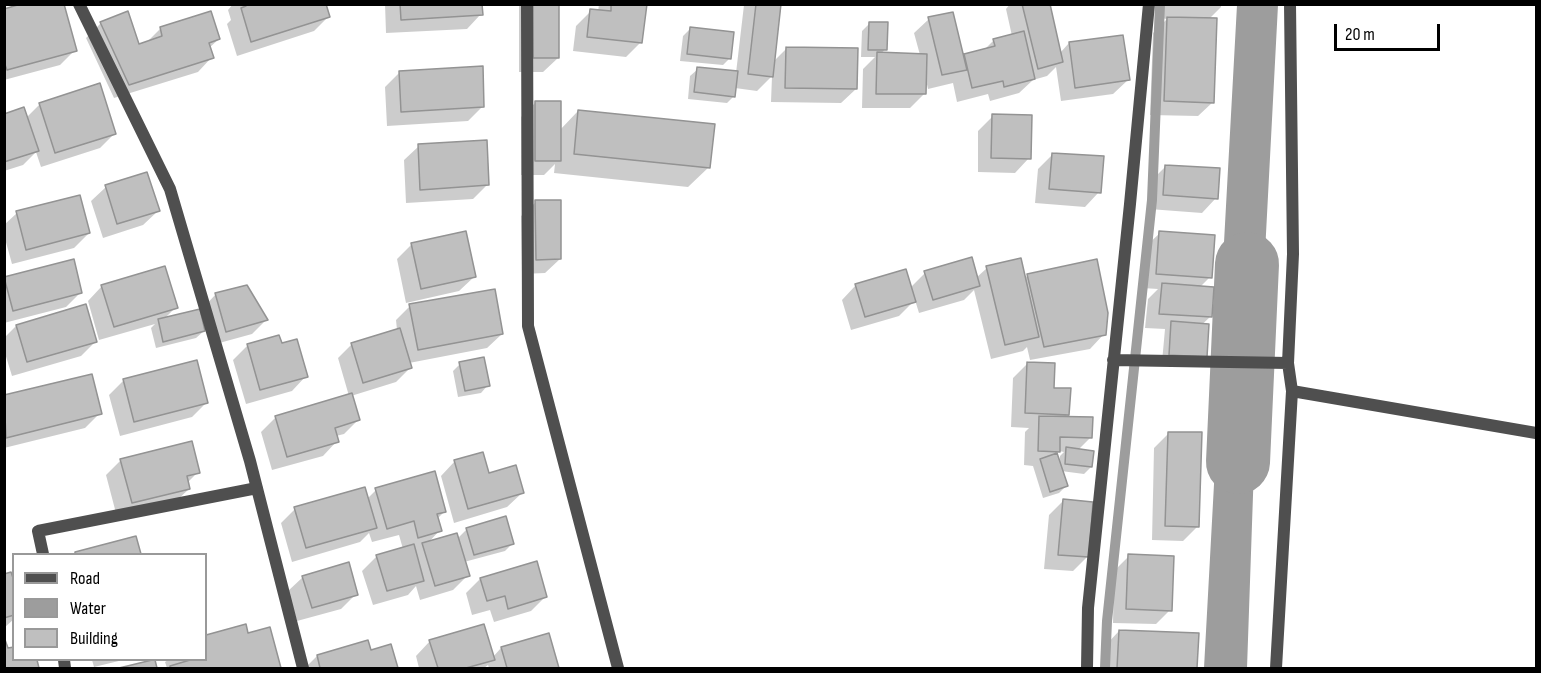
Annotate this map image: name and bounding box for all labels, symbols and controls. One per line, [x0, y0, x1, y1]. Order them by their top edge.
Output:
scale bar [1337, 12, 1444, 50]
text: 20 m [1345, 24, 1375, 45]
legend [12, 553, 207, 661]
text: Road [70, 568, 100, 589]
text: Water [70, 598, 106, 619]
text: Building [70, 628, 118, 649]

